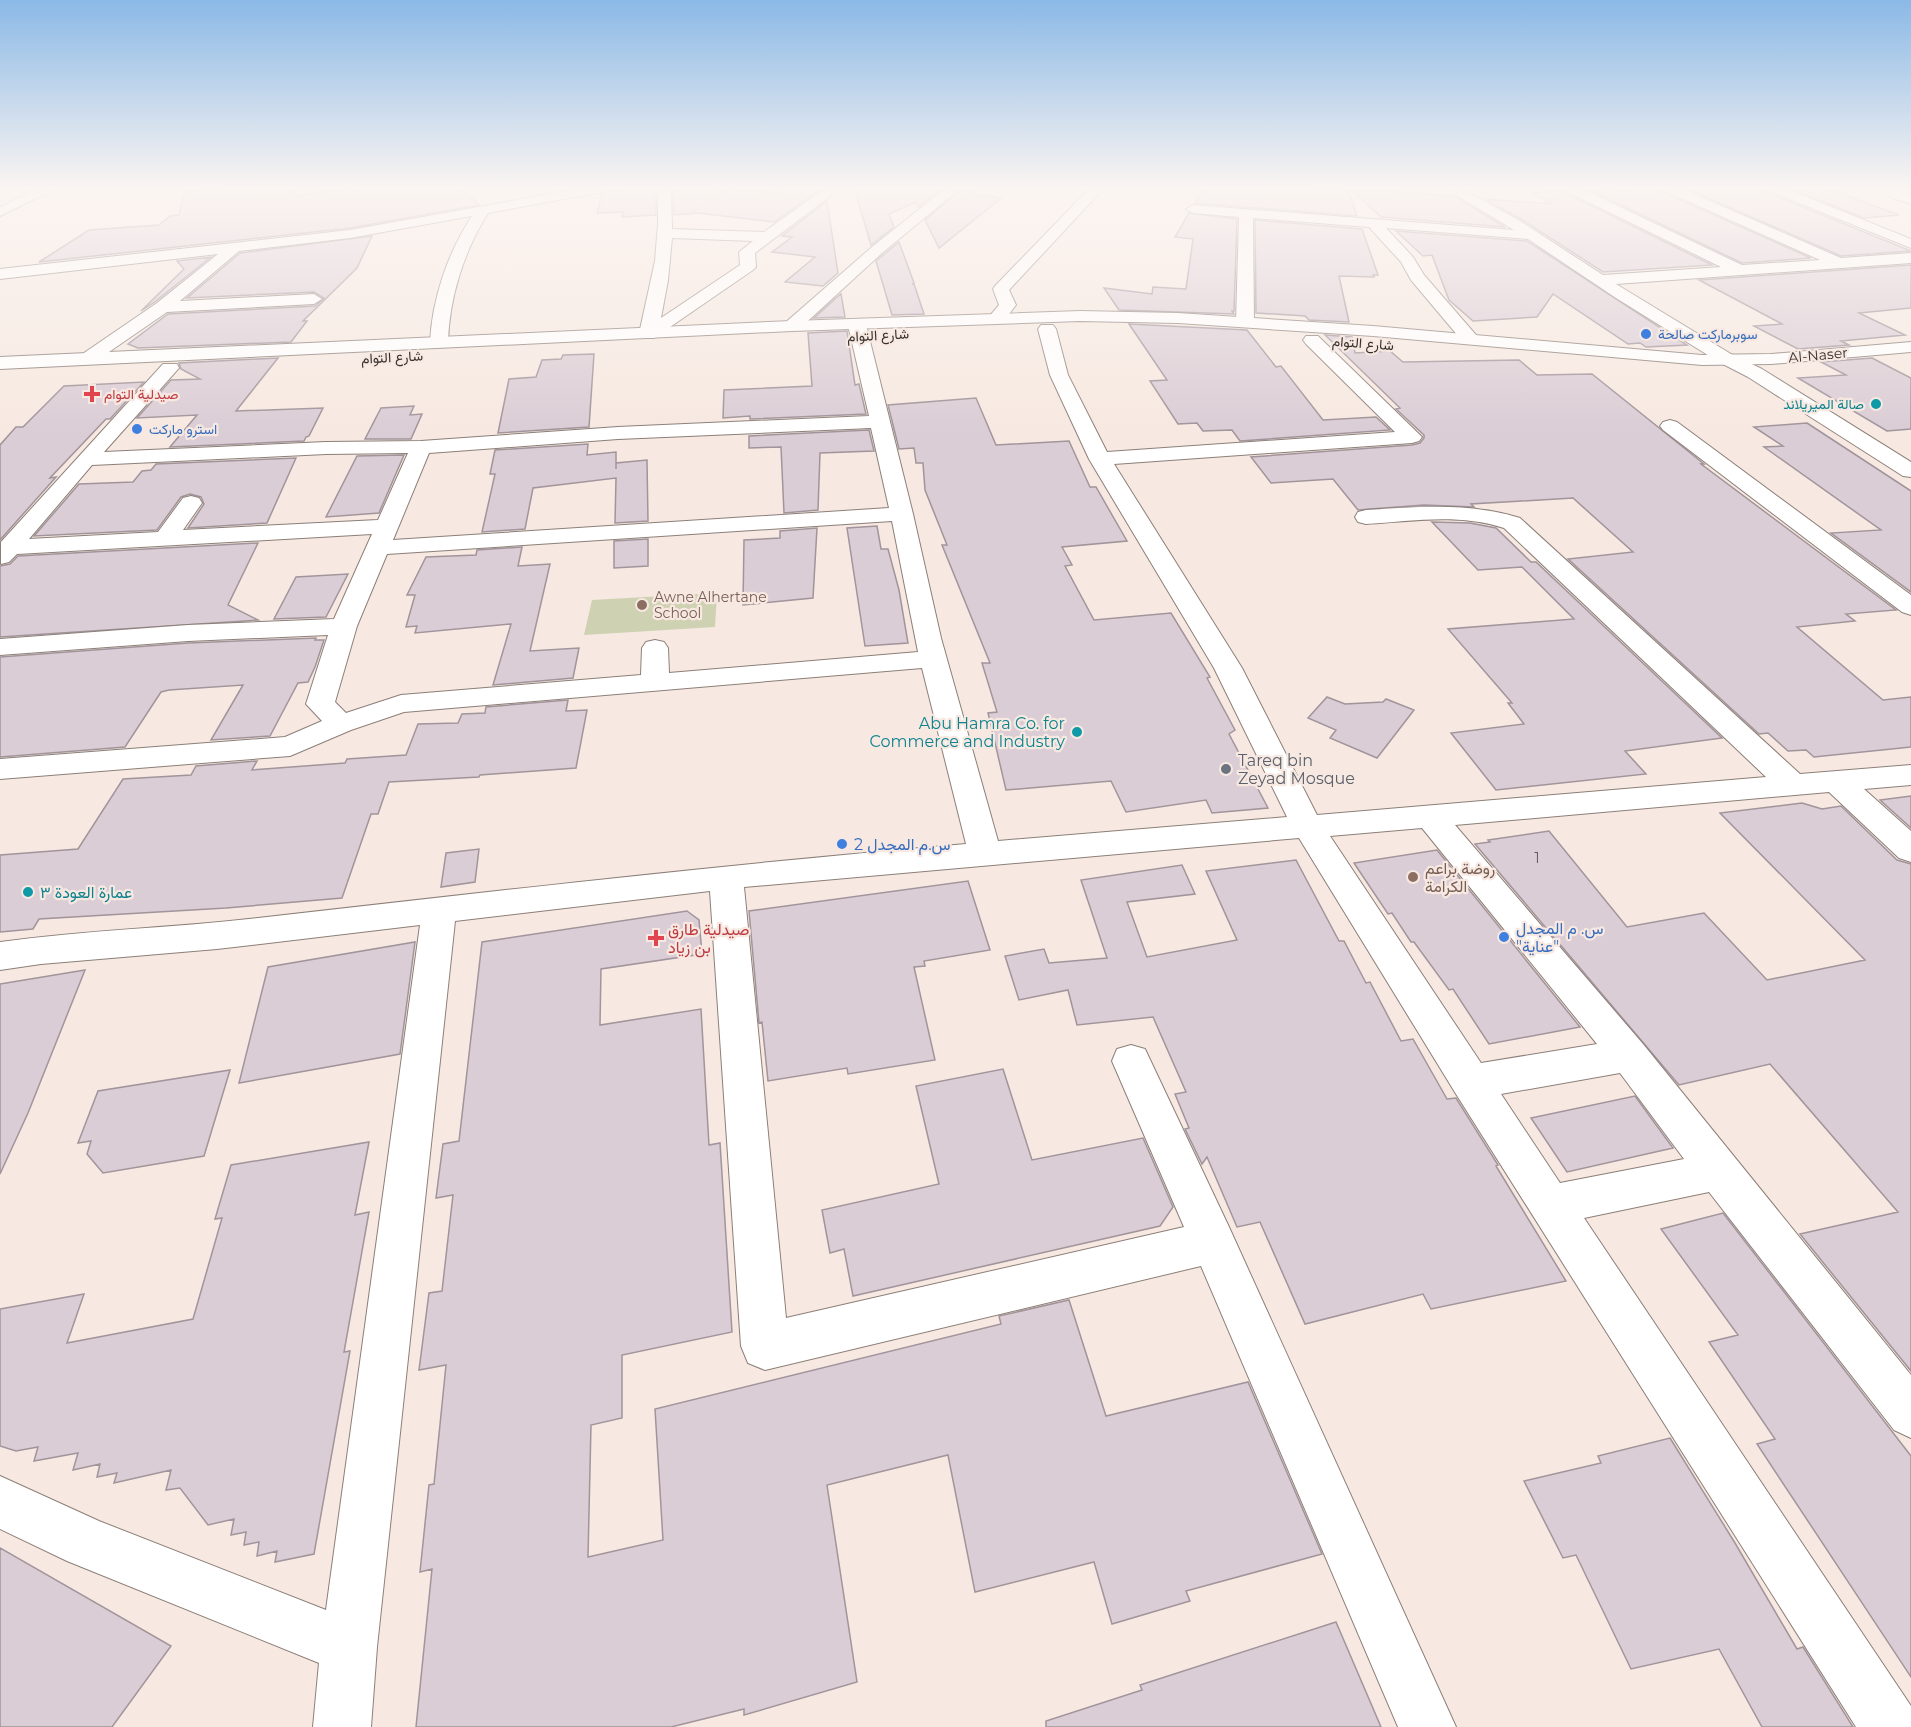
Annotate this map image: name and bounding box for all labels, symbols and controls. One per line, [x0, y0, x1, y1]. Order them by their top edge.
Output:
street label: شارع التوام [847, 324, 910, 348]
place label: سوبرماركت صالحة [1658, 325, 1757, 343]
marker: سوبرماركت صالحة [1639, 327, 1653, 341]
street label: شارع التوام [1331, 332, 1395, 356]
street label: Al-Naser [1787, 343, 1849, 367]
street label: شارع التوام [361, 346, 424, 370]
place label: صيدلية التوام [104, 385, 179, 403]
marker: صيدلية التوام [85, 387, 99, 401]
place label: صالة الميريلاند [1783, 395, 1864, 413]
marker: صالة الميريلاند [1869, 397, 1883, 411]
place label: استرو ماركت [149, 420, 217, 438]
marker: استرو ماركت [130, 422, 144, 436]
place label: Awne Alhertane School [654, 588, 767, 622]
marker: Awne Alhertane School [635, 598, 649, 612]
place label: Abu Hamra Co. for Commerce and Industry [870, 714, 1065, 751]
marker: Abu Hamra Co. for Commerce and Industry [1070, 725, 1084, 739]
place label: Tareq bin Zeyad Mosque [1238, 751, 1355, 788]
marker: Tareq bin Zeyad Mosque [1219, 762, 1233, 776]
place label: س.م المجدل 2 [854, 835, 951, 855]
marker: س.م المجدل 2 [835, 837, 849, 851]
house number: 1 [1534, 849, 1540, 867]
place label: روضة براعم الكرامة [1425, 859, 1495, 897]
marker: روضة براعم الكرامة [1406, 870, 1420, 884]
place label: عمارة العودة ٣ [40, 883, 132, 903]
marker: عمارة العودة ٣ [21, 885, 35, 899]
place label: س. م المجدل "عناية" [1516, 919, 1603, 956]
place label: صيدلية طارق بن زياد [668, 920, 749, 958]
marker: س. م المجدل "عناية" [1497, 930, 1511, 944]
marker: صيدلية طارق بن زياد [649, 931, 663, 945]

